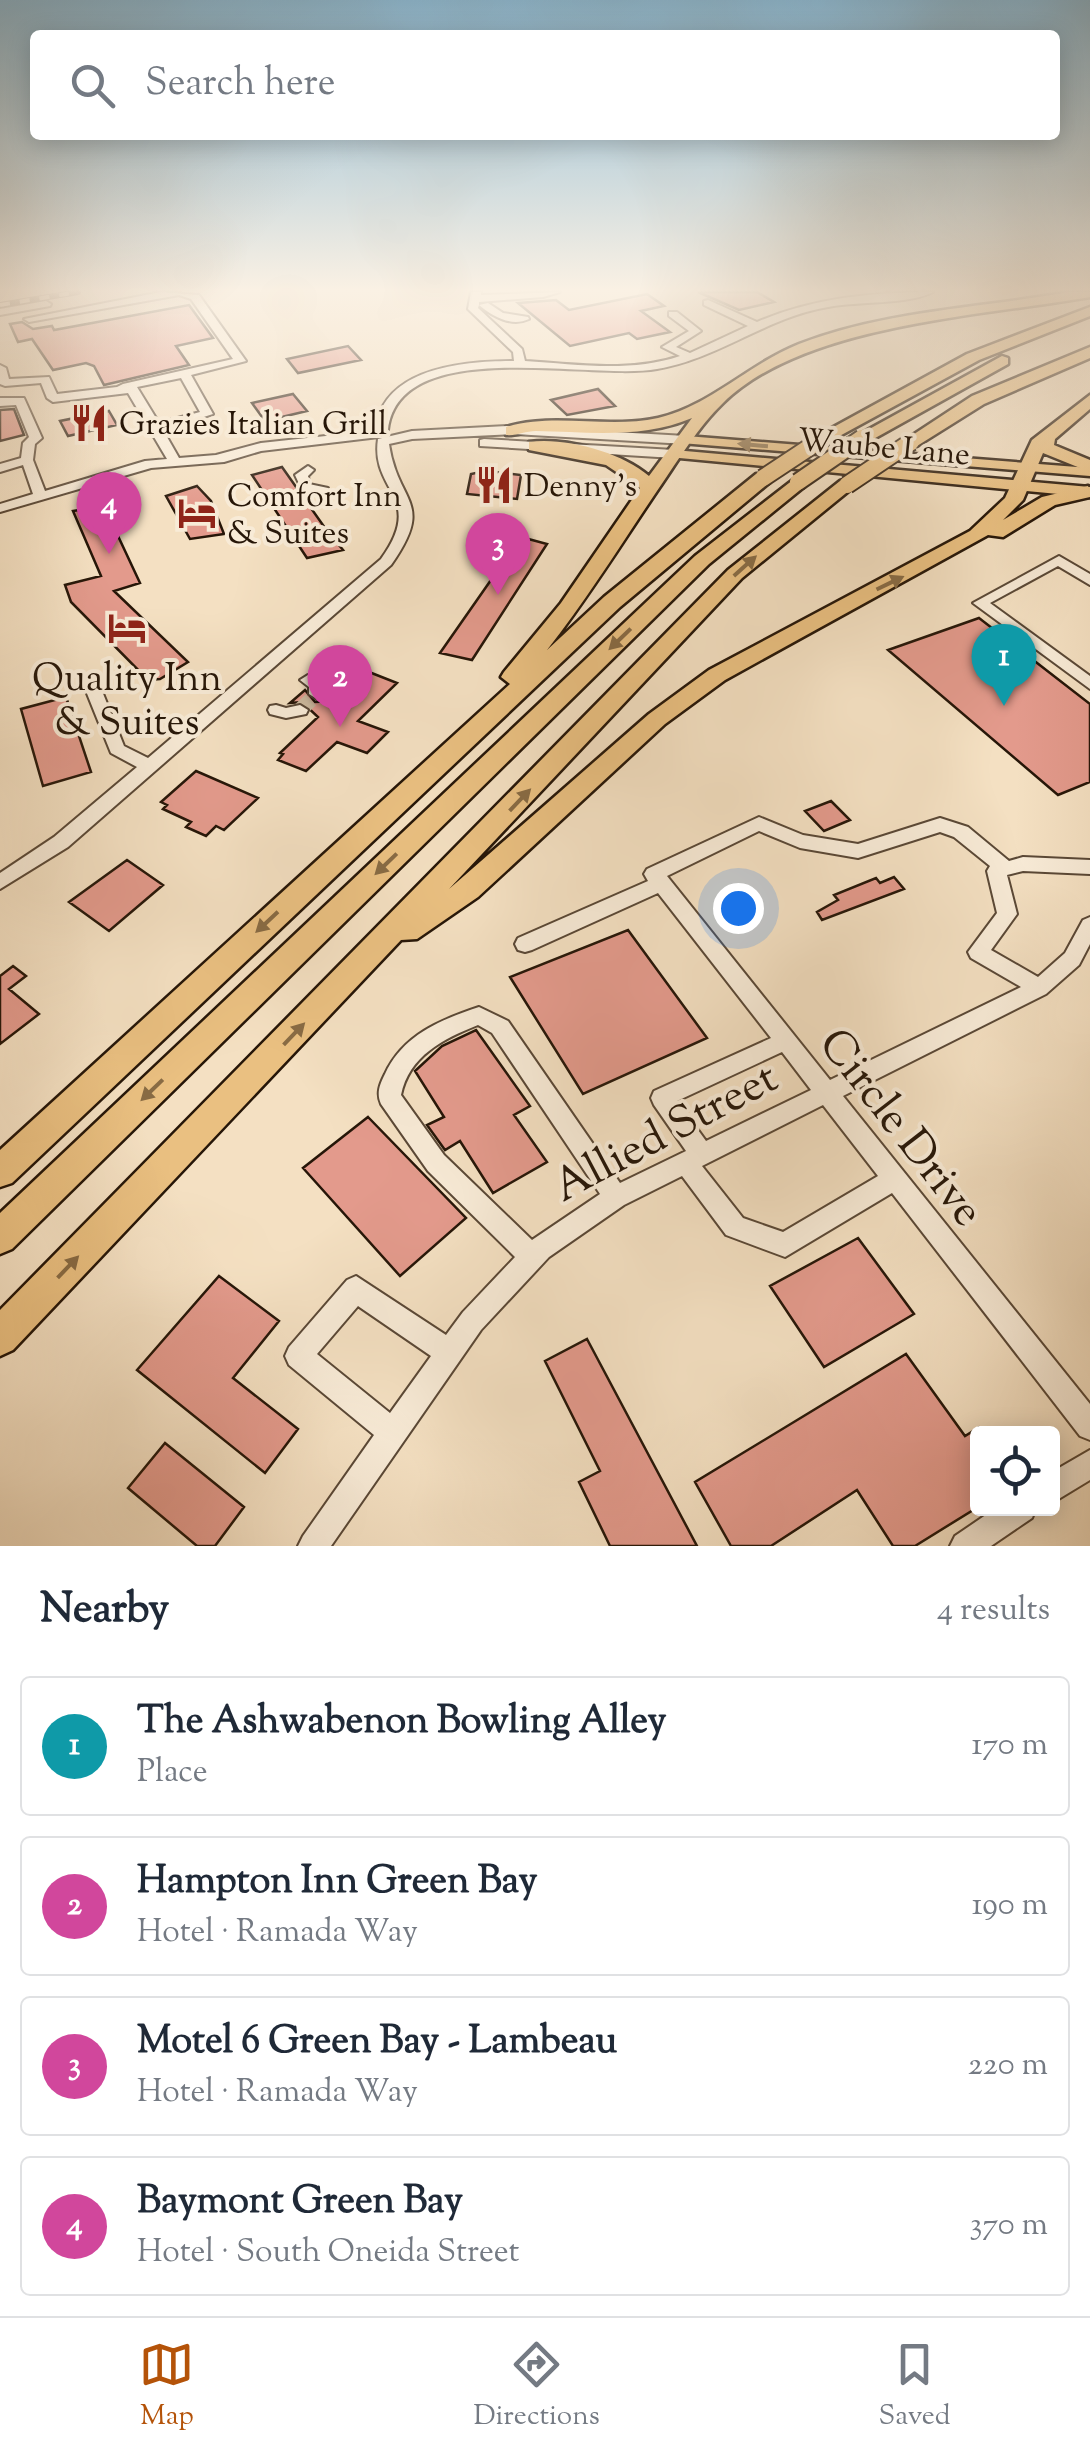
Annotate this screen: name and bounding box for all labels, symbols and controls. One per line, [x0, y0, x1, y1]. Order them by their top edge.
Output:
search box [30, 30, 1060, 140]
icon: search [65, 58, 120, 113]
text: Search here [145, 58, 336, 112]
restaurant icon: Grazies Italian Grill [68, 402, 110, 444]
place label: Grazies Italian Grill [119, 403, 387, 449]
street label: Waube Lane [796, 419, 972, 479]
one-way arrow [737, 437, 769, 453]
restaurant icon: Denny's [473, 464, 515, 506]
place label: Denny's [524, 465, 637, 511]
pin: 4 [76, 472, 142, 554]
place label: Comfort Inn & Suites [227, 475, 402, 558]
hotel icon: Comfort Inn & Suites [176, 492, 218, 534]
pin: 3 [466, 512, 530, 595]
one-way arrow [733, 555, 757, 578]
one-way arrow [875, 575, 904, 592]
hotel icon: Quality Inn & Suites [106, 607, 148, 649]
pin: 1 [972, 624, 1036, 706]
one-way arrow [609, 627, 633, 650]
pin: 2 [308, 644, 372, 727]
place label: Quality Inn & Suites [32, 654, 222, 752]
one-way arrow [508, 788, 531, 812]
one-way arrow [374, 852, 398, 875]
your location [713, 883, 764, 934]
one-way arrow [255, 910, 279, 933]
street label: Circle Drive [800, 1016, 997, 1242]
one-way arrow [282, 1022, 305, 1046]
street label: Allied Street [543, 1048, 791, 1221]
one-way arrow [140, 1077, 164, 1101]
one-way arrow [56, 1256, 79, 1280]
map controls [970, 1426, 1060, 1516]
button: locate [970, 1426, 1060, 1516]
text: Nearby [40, 1581, 169, 1641]
text: 4 results [937, 1588, 1050, 1634]
text: The Ashwabenon Bowling Alley [137, 1696, 666, 1750]
text: 1 [69, 1723, 80, 1769]
text: 170 m [971, 1723, 1048, 1769]
text: Place [137, 1750, 208, 1796]
text: Hampton Inn Green Bay [137, 1856, 537, 1910]
text: 2 [67, 1883, 82, 1929]
text: 190 m [972, 1883, 1048, 1929]
text: Hotel · Ramada Way [137, 1910, 418, 1956]
text: Motel 6 Green Bay - Lambeau [137, 2016, 617, 2070]
text: 3 [68, 2043, 81, 2089]
text: 220 m [968, 2043, 1048, 2089]
text: Hotel · Ramada Way [137, 2070, 418, 2116]
text: Baymont Green Bay [137, 2176, 463, 2230]
text: 4 [66, 2203, 83, 2249]
text: 370 m [969, 2203, 1048, 2249]
text: Hotel · South Oneida Street [137, 2230, 520, 2276]
tab: Map [139, 2337, 194, 2437]
tab: Directions [473, 2337, 600, 2437]
tab: Saved [879, 2337, 951, 2437]

